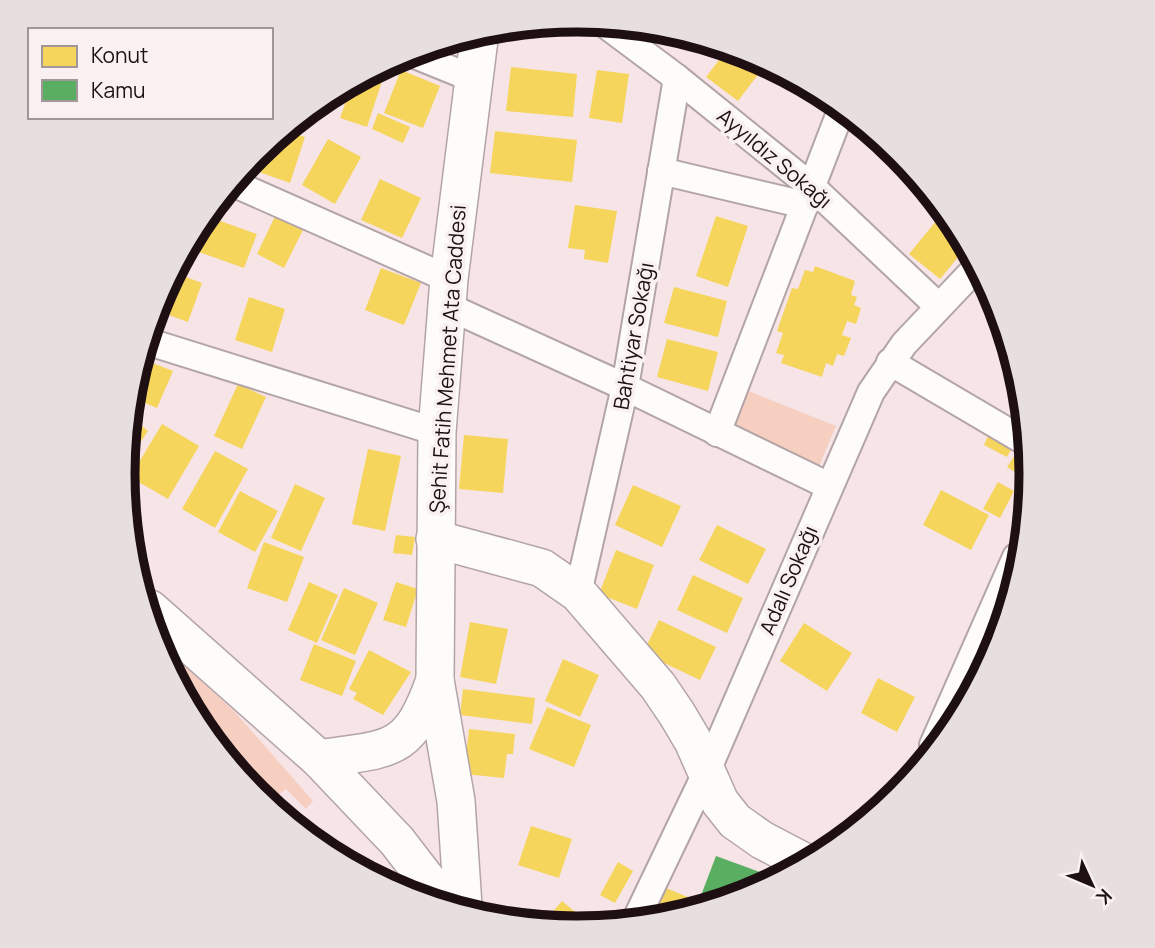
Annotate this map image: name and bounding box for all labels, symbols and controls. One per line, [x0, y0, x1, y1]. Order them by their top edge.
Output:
legend [28, 28, 273, 119]
text: Konut [91, 41, 148, 69]
text: Kamu [91, 76, 145, 104]
street label: Ayyıldız Sokağı [712, 102, 838, 214]
street label: Şehit Fatih Mehmet Ata Caddesi [422, 204, 472, 514]
street label: Bahtiyar Sokağı [606, 260, 660, 412]
street label: Adalı Sokağı [752, 521, 824, 639]
north arrow [1057, 850, 1127, 920]
text: K [1090, 883, 1118, 911]

